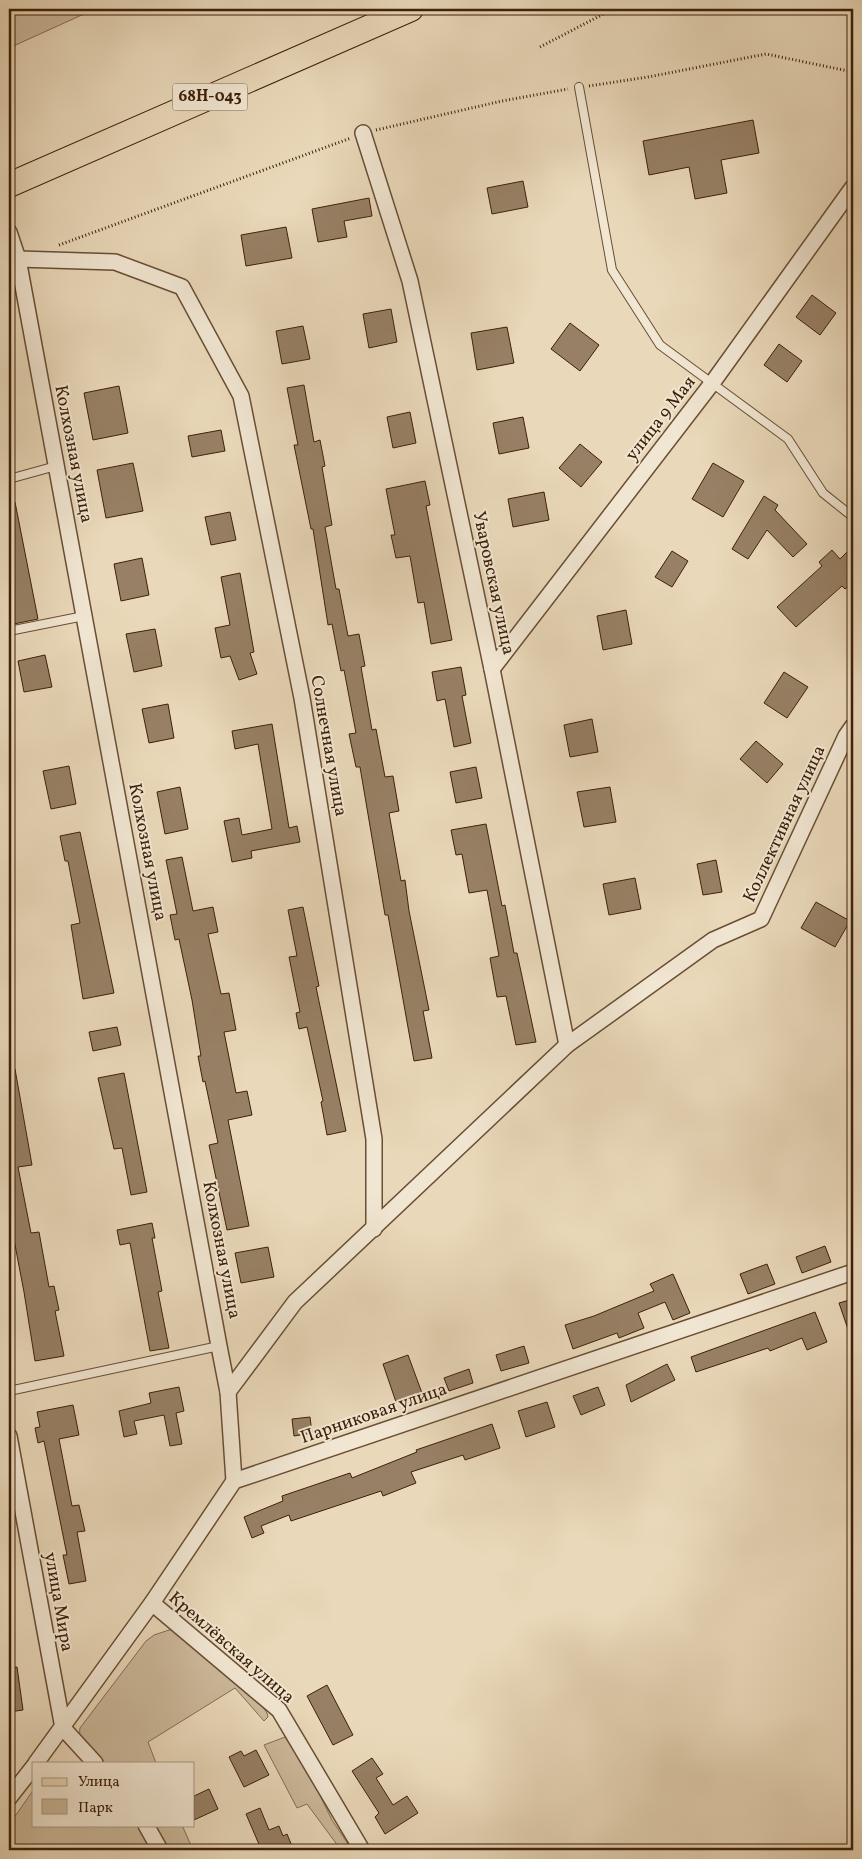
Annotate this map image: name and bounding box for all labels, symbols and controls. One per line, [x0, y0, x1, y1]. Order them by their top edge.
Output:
road number: 68Н-043 [172, 84, 248, 110]
street label: улица 9 Мая [620, 371, 702, 467]
street label: Колхозная улица [47, 383, 99, 525]
street label: Уваровская улица [466, 509, 520, 657]
street label: Солнечная улица [303, 674, 353, 819]
street label: Коллективная улица [738, 741, 832, 907]
street label: Колхозная улица [121, 781, 173, 923]
street label: Колхозная улица [195, 1179, 247, 1321]
street label: Парниковая улица [297, 1377, 451, 1451]
street label: улица Мира [37, 1550, 79, 1654]
street label: Кремлёвская улица [162, 1586, 300, 1710]
legend [32, 1762, 195, 1826]
text: Улица [78, 1772, 120, 1793]
text: Парк [78, 1798, 113, 1819]

